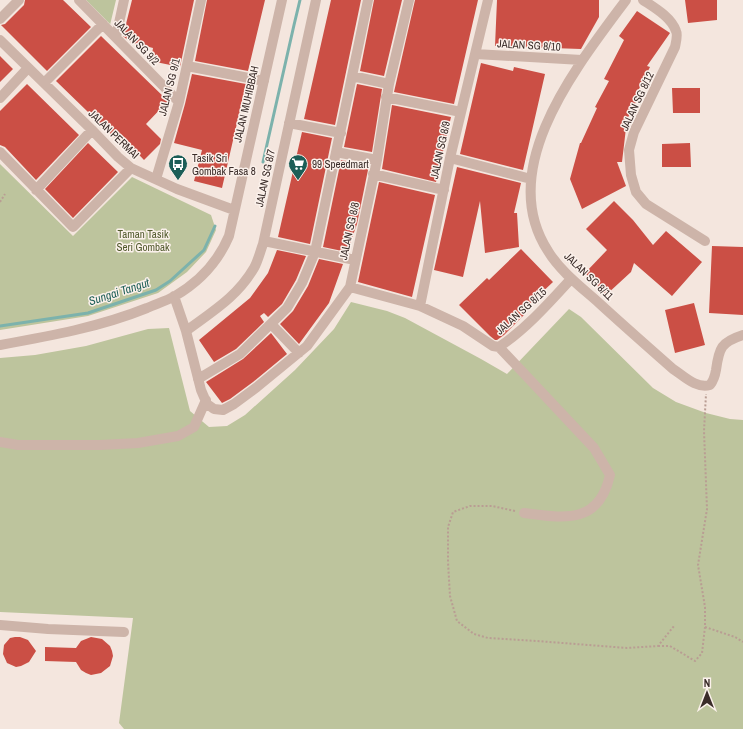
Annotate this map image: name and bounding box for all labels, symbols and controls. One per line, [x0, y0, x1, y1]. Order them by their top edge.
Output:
street label: JALAN SG 9/2 [112, 16, 162, 68]
street label: JALAN SG 8/10 [497, 36, 561, 54]
street label: JALAN SG 9/1 [155, 57, 183, 117]
street label: JALAN MUHIBBAH [230, 64, 262, 144]
street label: JALAN SG 8/12 [617, 69, 657, 133]
street label: JALAN PERMAI [86, 106, 142, 162]
street label: JALAN SG 8/9 [427, 120, 453, 180]
street label: JALAN SG 8/7 [252, 148, 278, 208]
place label: Tasik Sri Gombak Fasa 8 [192, 151, 256, 178]
bus stop icon: Tasik Sri Gombak Fasa 8 [167, 153, 189, 181]
supermarket icon: 99 Speedmart [287, 153, 309, 181]
place label: 99 Speedmart [312, 157, 369, 171]
street label: JALAN SG 8/8 [336, 201, 362, 261]
park label: Taman Tasik Seri Gombak [116, 227, 170, 254]
street label: JALAN SG 8/11 [561, 249, 617, 303]
water label: Sungai Tangut [87, 275, 152, 309]
street label: JALAN SG 8/15 [493, 284, 549, 338]
north arrow [687, 673, 727, 713]
text: N [704, 676, 710, 690]

